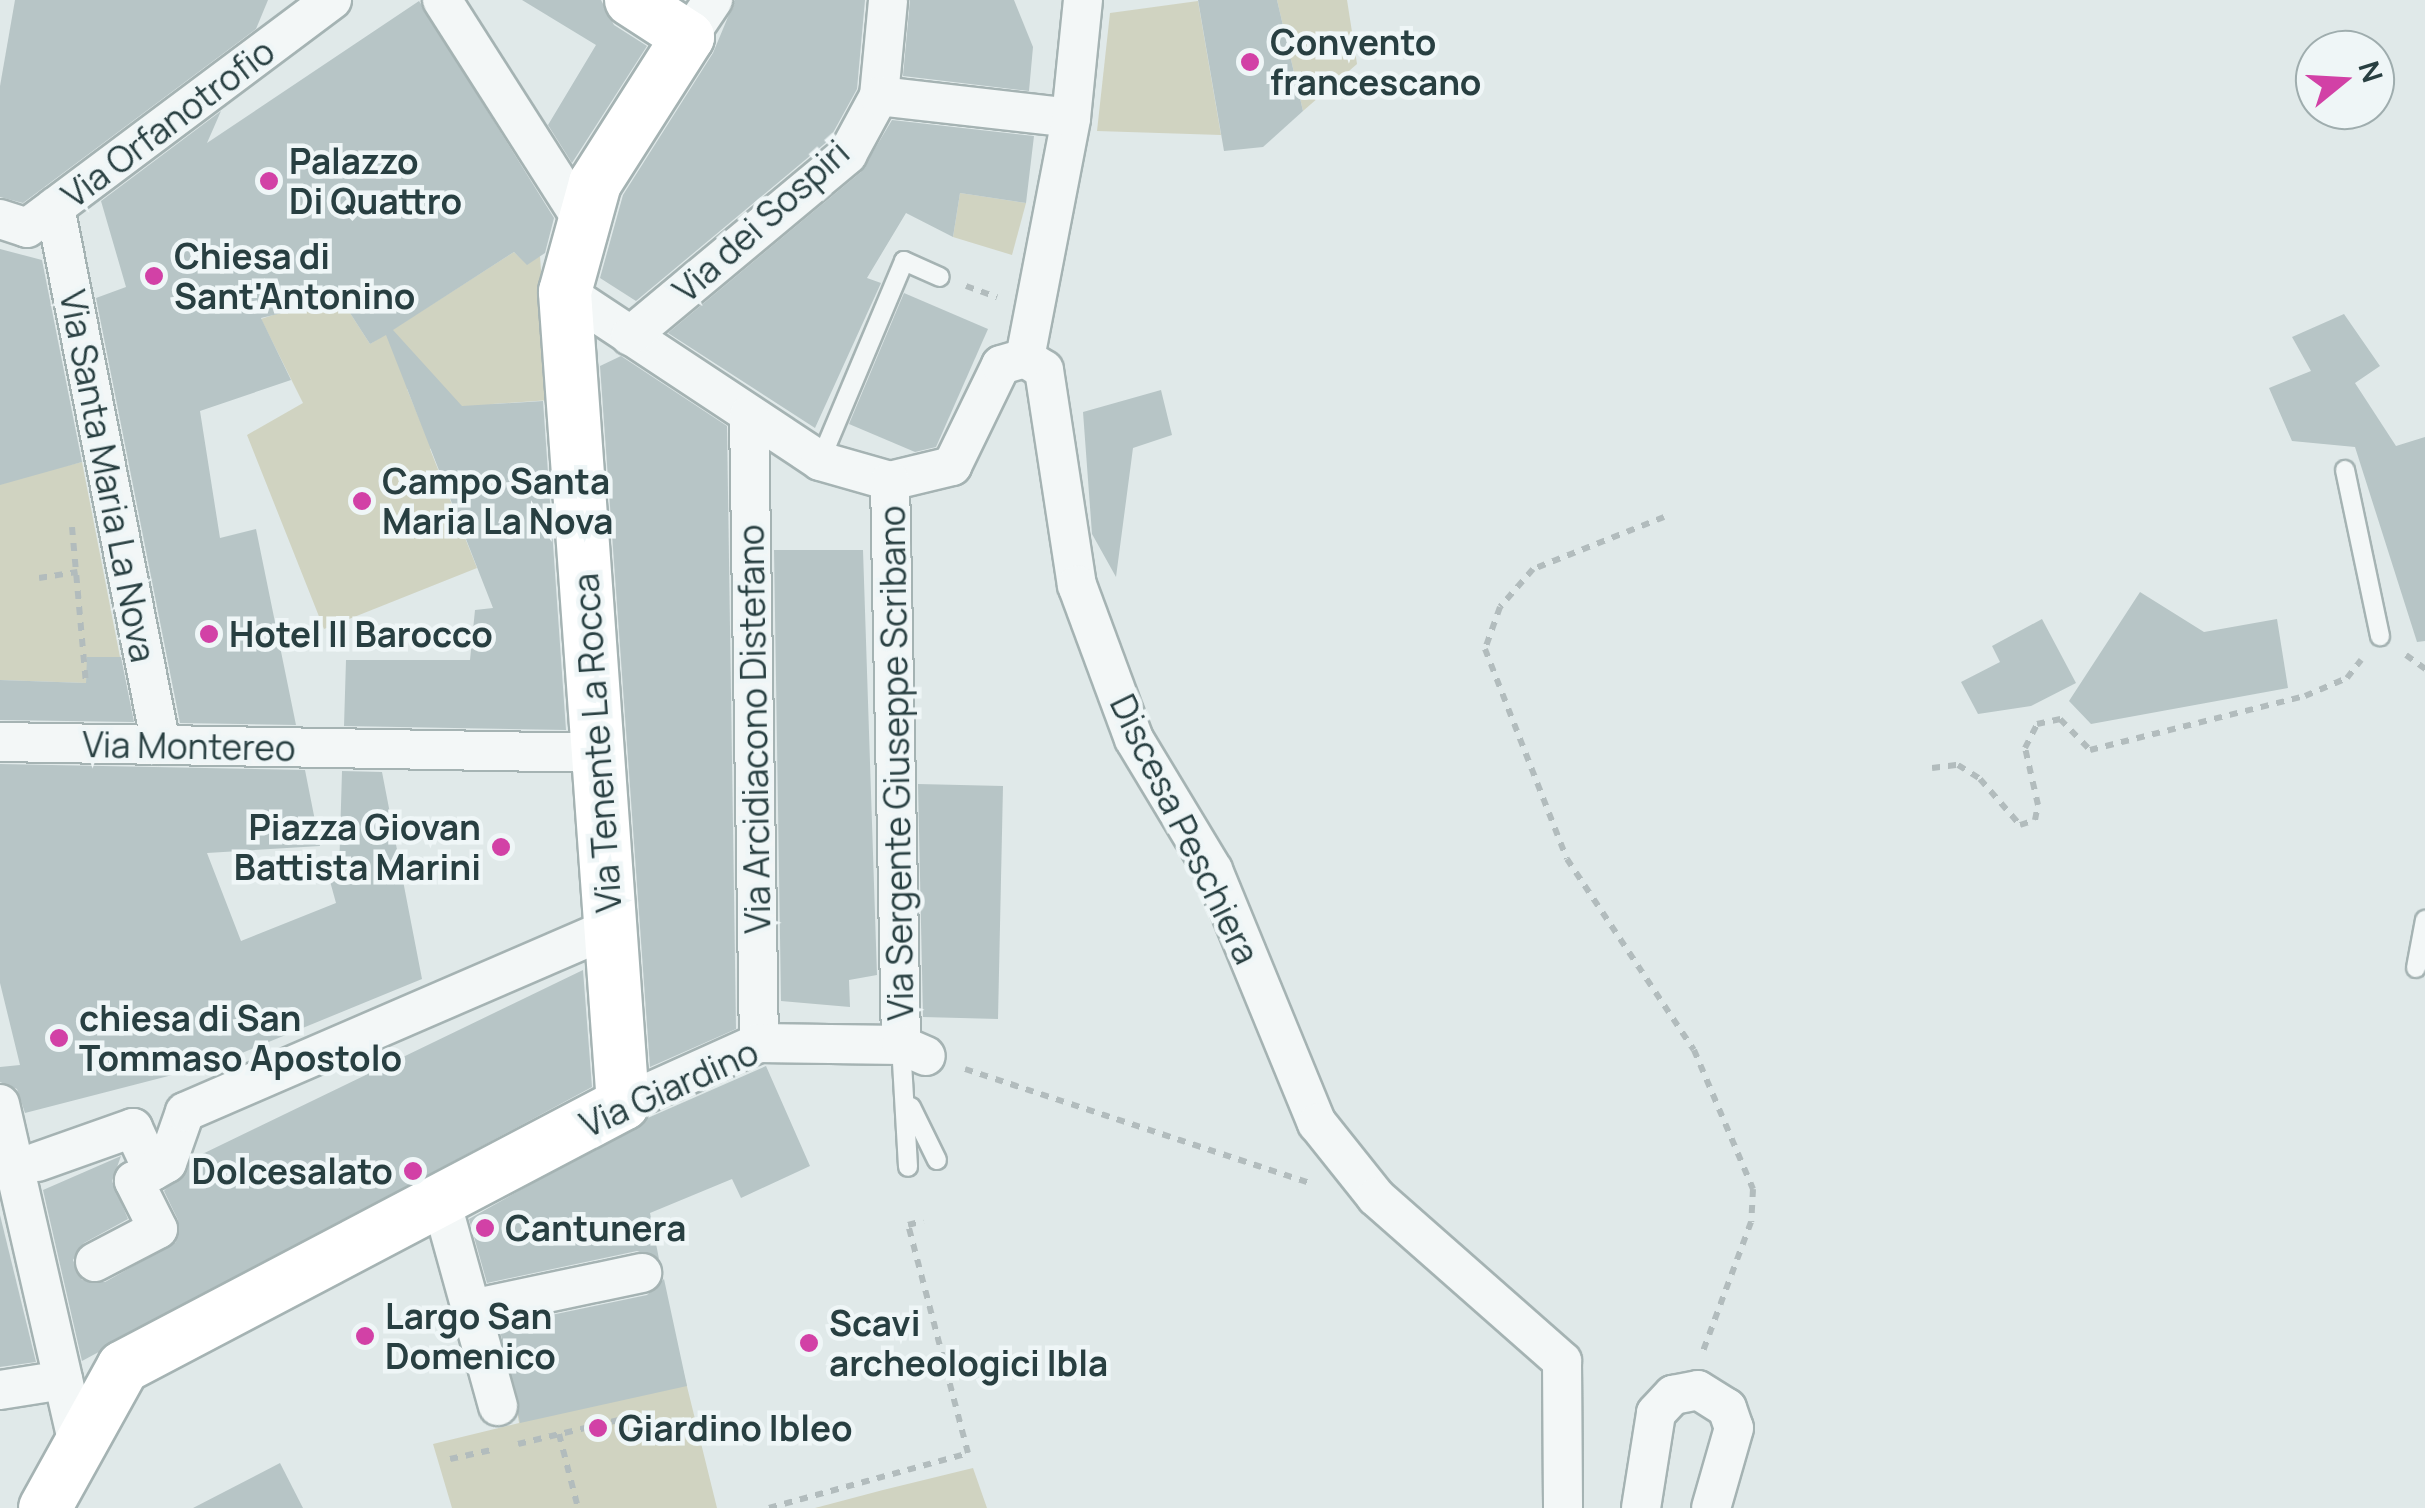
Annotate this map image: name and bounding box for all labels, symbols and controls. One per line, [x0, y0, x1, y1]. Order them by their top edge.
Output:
place label: Convento francescano [1270, 21, 1481, 103]
street label: Via Orfanotrofio [54, 30, 282, 216]
north arrow [2295, 30, 2395, 130]
marker: Convento francescano [1239, 51, 1261, 73]
text: N [2350, 56, 2393, 87]
street label: Via dei Sospiri [665, 131, 857, 311]
place label: Palazzo Di Quattro [289, 140, 462, 222]
marker: Palazzo Di Quattro [258, 170, 280, 192]
place label: Chiesa di Sant'Antonino [174, 235, 415, 317]
marker: Chiesa di Sant'Antonino [143, 265, 165, 287]
street label: Via Santa Maria La Nova [51, 287, 165, 665]
place label: Campo Santa Maria La Nova [382, 460, 613, 542]
marker: Campo Santa Maria La Nova [351, 490, 373, 512]
street label: Via Sergente Giuseppe Scribano [871, 505, 921, 1021]
street label: Via Arcidiacono Distefano [729, 524, 779, 934]
street label: Via Tenente La Rocca [564, 572, 630, 914]
place label: Hotel Il Barocco [229, 613, 493, 655]
marker: Hotel Il Barocco [198, 623, 220, 645]
street label: Discesa Peschiera [1102, 688, 1268, 970]
street label: Via Montereo [82, 723, 296, 769]
place label: Piazza Giovan Battista Marini [234, 806, 481, 888]
marker: Piazza Giovan Battista Marini [490, 836, 512, 858]
place label: chiesa di San Tommaso Apostolo [79, 997, 402, 1079]
marker: chiesa di San Tommaso Apostolo [48, 1027, 70, 1049]
street label: Via Giardino [574, 1030, 764, 1146]
place label: Dolcesalato [191, 1150, 393, 1192]
marker: Dolcesalato [402, 1160, 424, 1182]
place label: Cantunera [505, 1207, 686, 1249]
marker: Cantunera [474, 1217, 496, 1239]
place label: Largo San Domenico [385, 1295, 556, 1377]
place label: Scavi archeologici Ibla [829, 1302, 1108, 1384]
marker: Largo San Domenico [354, 1325, 376, 1347]
marker: Scavi archeologici Ibla [798, 1332, 820, 1354]
place label: Giardino Ibleo [618, 1407, 853, 1449]
marker: Giardino Ibleo [587, 1417, 609, 1439]

